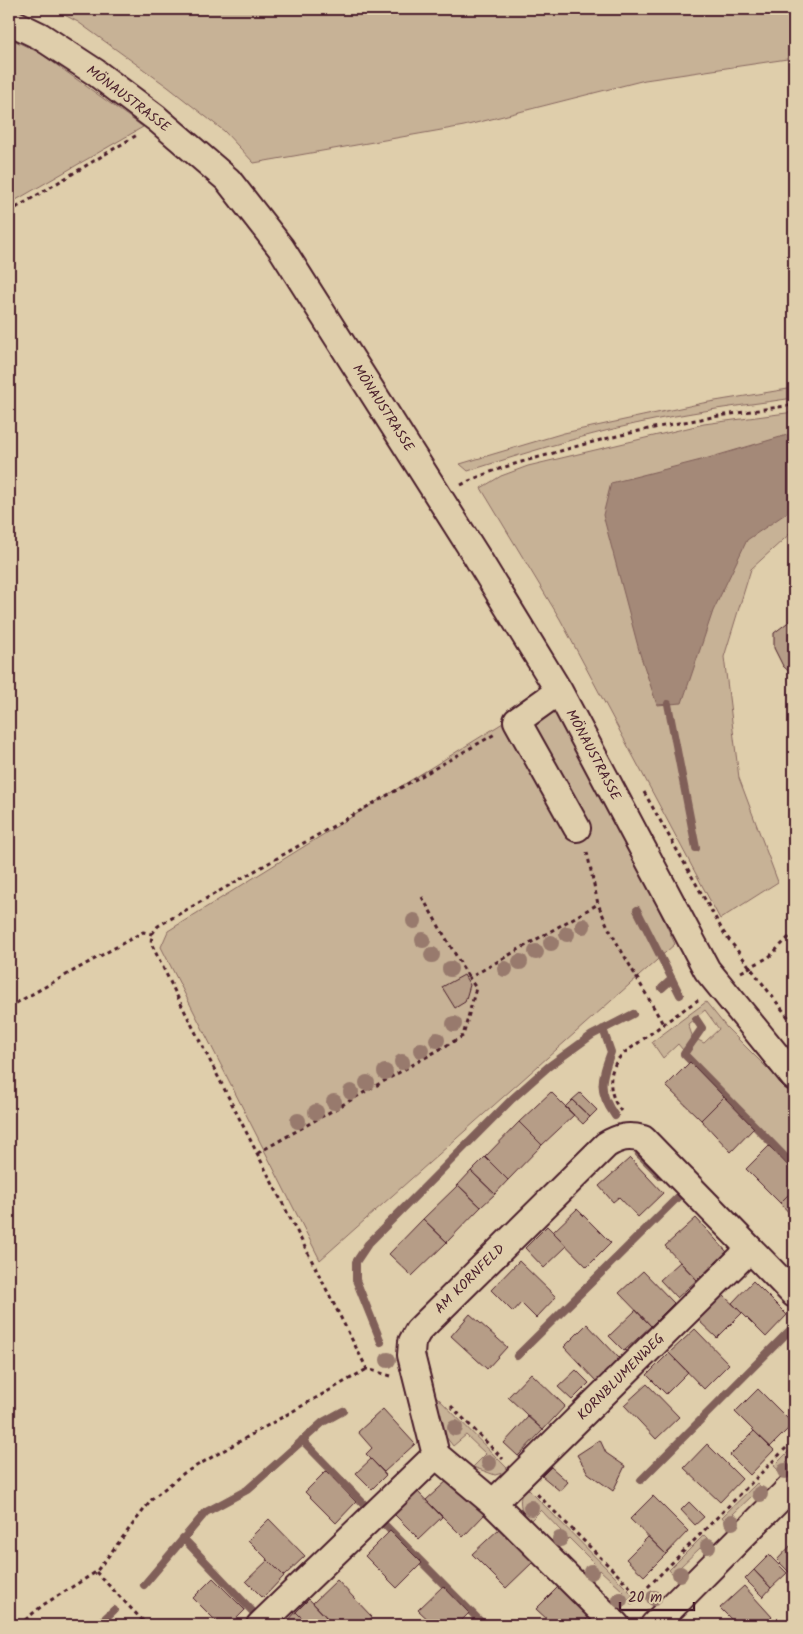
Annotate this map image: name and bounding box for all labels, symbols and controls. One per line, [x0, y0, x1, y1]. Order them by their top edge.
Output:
street label: MÖNAUSTRASSE [81, 60, 175, 139]
street label: MÖNAUSTRASSE [346, 360, 420, 457]
street label: MÖNAUSTRASSE [560, 705, 627, 805]
street label: AM KORNFELD [430, 1239, 510, 1319]
street label: KORNBLUMENWEG [572, 1328, 670, 1426]
scale bar [620, 1579, 694, 1611]
text: 20 m [628, 1586, 662, 1610]

